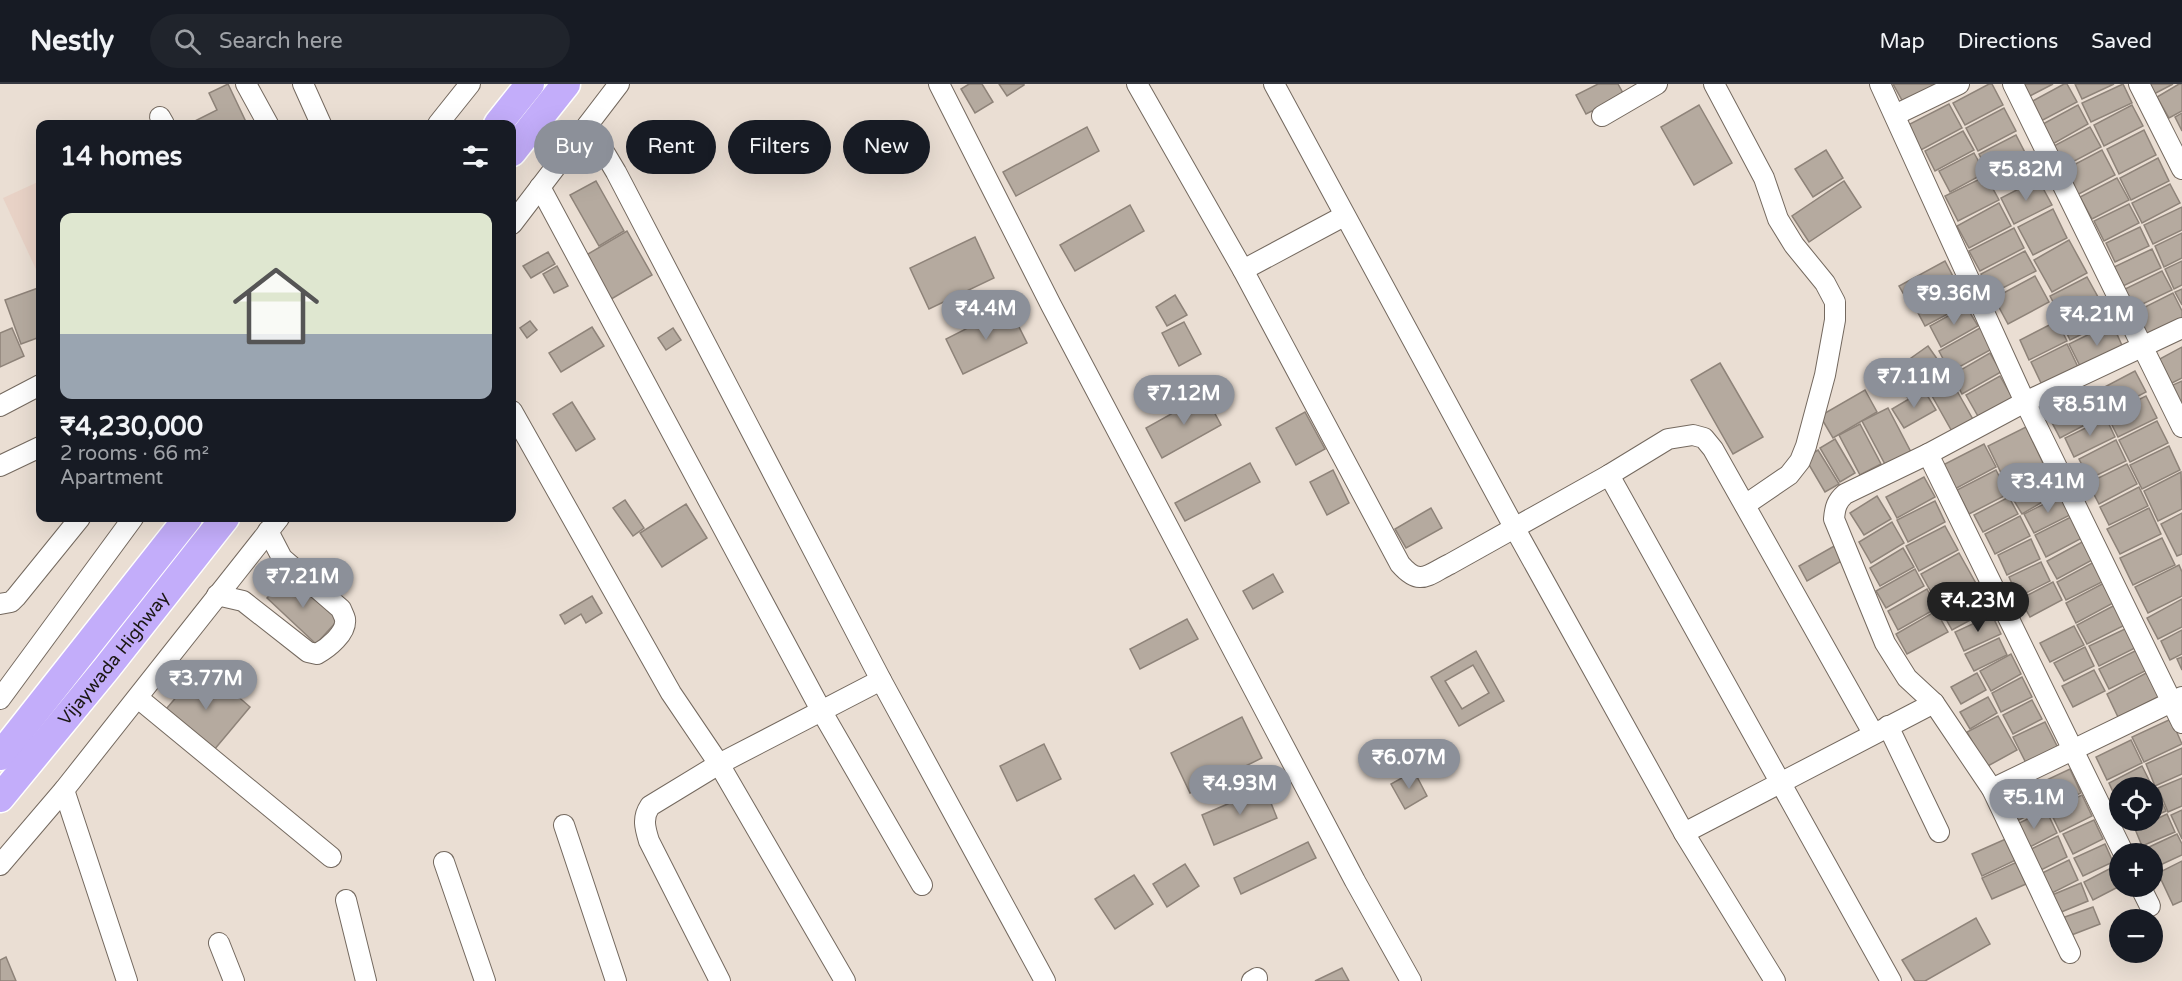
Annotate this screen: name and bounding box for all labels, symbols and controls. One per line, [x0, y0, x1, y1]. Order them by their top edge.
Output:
search box [150, 14, 570, 68]
text: Nestly [30, 24, 114, 58]
icon: search [171, 25, 204, 58]
text: Search here [219, 28, 343, 54]
text: Map [1879, 29, 1925, 54]
text: Directions [1958, 29, 2058, 54]
text: Saved [2091, 29, 2152, 54]
chip: Buy [534, 120, 614, 174]
chip: Rent [626, 120, 716, 174]
chip: Filters [728, 120, 831, 174]
chip: New [843, 120, 930, 174]
icon: filters [459, 140, 492, 173]
text: 14 homes [60, 141, 182, 172]
pin: ₹5.82M [1977, 151, 2075, 202]
text: ₹5.82M [1989, 158, 2063, 182]
icon: home [222, 252, 330, 360]
pin: ₹9.36M [1905, 275, 2003, 326]
text: ₹9.36M [1917, 282, 1991, 306]
pin: ₹4.4M [944, 290, 1028, 341]
pin: ₹4.21M [2048, 296, 2146, 347]
text: ₹4.4M [956, 297, 1016, 321]
text: ₹4.21M [2060, 303, 2134, 327]
pin: ₹7.11M [1865, 358, 1963, 409]
text: ₹7.11M [1878, 365, 1950, 389]
pin: ₹7.12M [1135, 375, 1233, 426]
text: ₹7.12M [1148, 382, 1220, 406]
pin: ₹8.51M [2041, 386, 2139, 437]
text: ₹8.51M [2053, 393, 2127, 417]
text: ₹4,230,000 [60, 411, 203, 442]
text: 2 rooms · 66 m² [60, 442, 209, 466]
pin: ₹3.41M [1999, 463, 2097, 514]
text: Apartment [60, 466, 163, 490]
text: ₹3.41M [2011, 470, 2085, 494]
pin: ₹7.21M [254, 558, 352, 609]
text: ₹7.21M [267, 565, 339, 589]
pin: ₹4.23M [1929, 582, 2027, 633]
street label: Vijaywada Highway [53, 587, 174, 730]
text: ₹4.23M [1941, 589, 2015, 613]
pin: ₹3.77M [157, 660, 255, 711]
text: ₹3.77M [169, 667, 243, 691]
pin: ₹6.07M [1360, 739, 1458, 790]
text: ₹6.07M [1372, 746, 1446, 770]
pin: ₹4.93M [1191, 765, 1289, 816]
text: ₹4.93M [1203, 772, 1277, 796]
map controls [2109, 777, 2163, 963]
button: locate [2109, 777, 2163, 831]
pin: ₹5.1M [1992, 779, 2076, 830]
text: ₹5.1M [2003, 786, 2065, 810]
button: + [2109, 843, 2163, 897]
button: − [2109, 909, 2163, 963]

